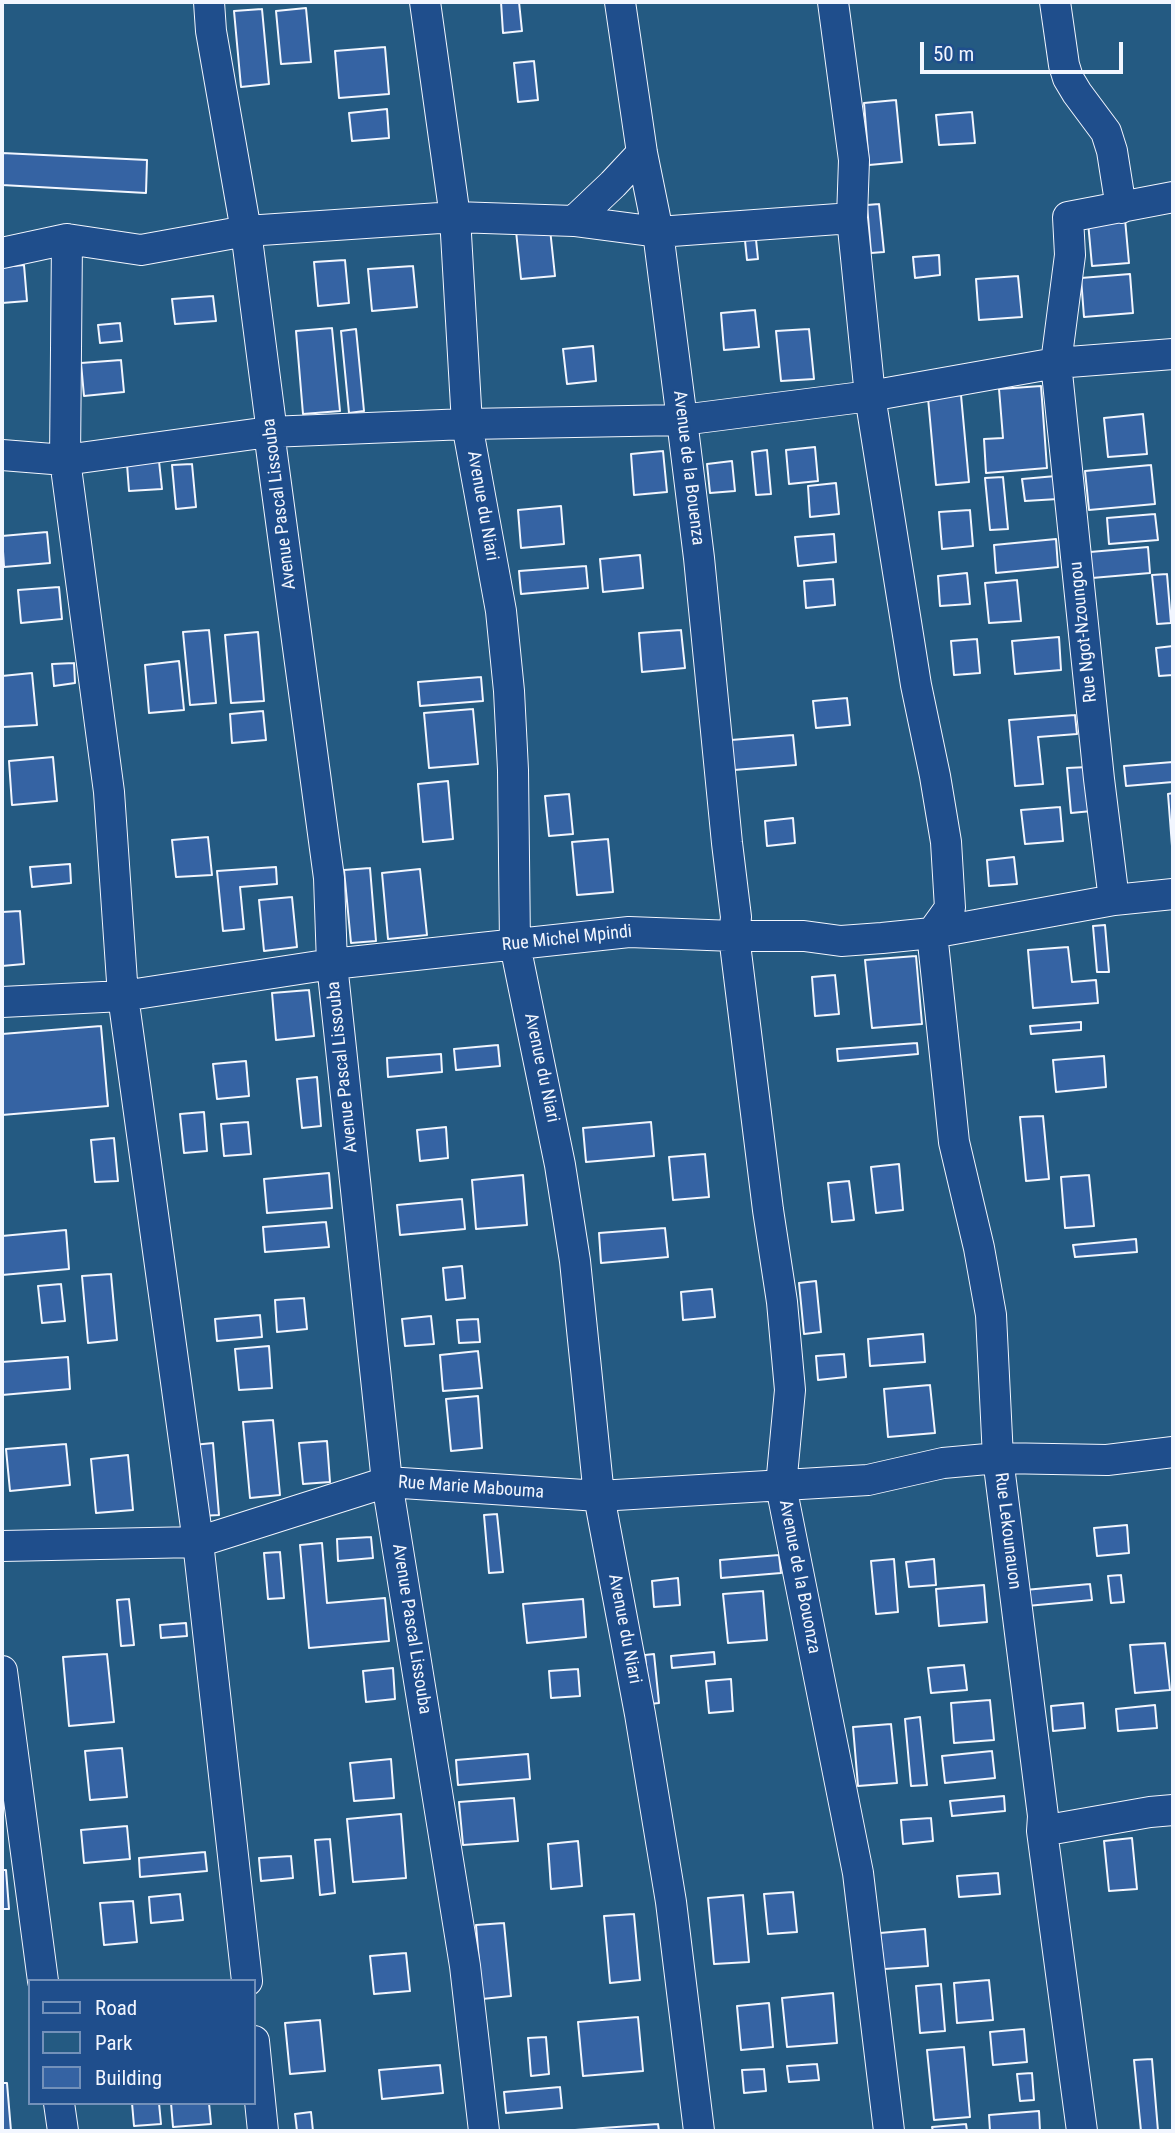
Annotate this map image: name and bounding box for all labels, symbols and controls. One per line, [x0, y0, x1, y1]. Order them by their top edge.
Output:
scale bar [923, 28, 1126, 72]
text: 50 m [933, 42, 974, 66]
street label: Avenue de la Bouenza [668, 389, 708, 547]
street label: Avenue Pascal Lissouba [259, 417, 301, 591]
street label: Avenue du Niari [462, 449, 502, 563]
street label: Rue Ngot-Nzoungou [1066, 560, 1102, 704]
street label: Rue Michel Mpindi [501, 921, 633, 957]
street label: Avenue Pascal Lissouba [323, 980, 363, 1154]
street label: Avenue du Niari [519, 1011, 563, 1125]
street label: Rue Lekounauon [989, 1471, 1025, 1591]
street label: Rue Marie Mabouma [397, 1472, 545, 1504]
street label: Avenue de la Bouonza [773, 1498, 825, 1656]
street label: Avenue Pascal Lissouba [387, 1542, 435, 1716]
street label: Avenue du Niari [603, 1572, 645, 1686]
legend [28, 1979, 256, 2105]
text: Road [95, 1996, 137, 2020]
text: Park [95, 2031, 132, 2055]
text: Building [95, 2066, 162, 2090]

